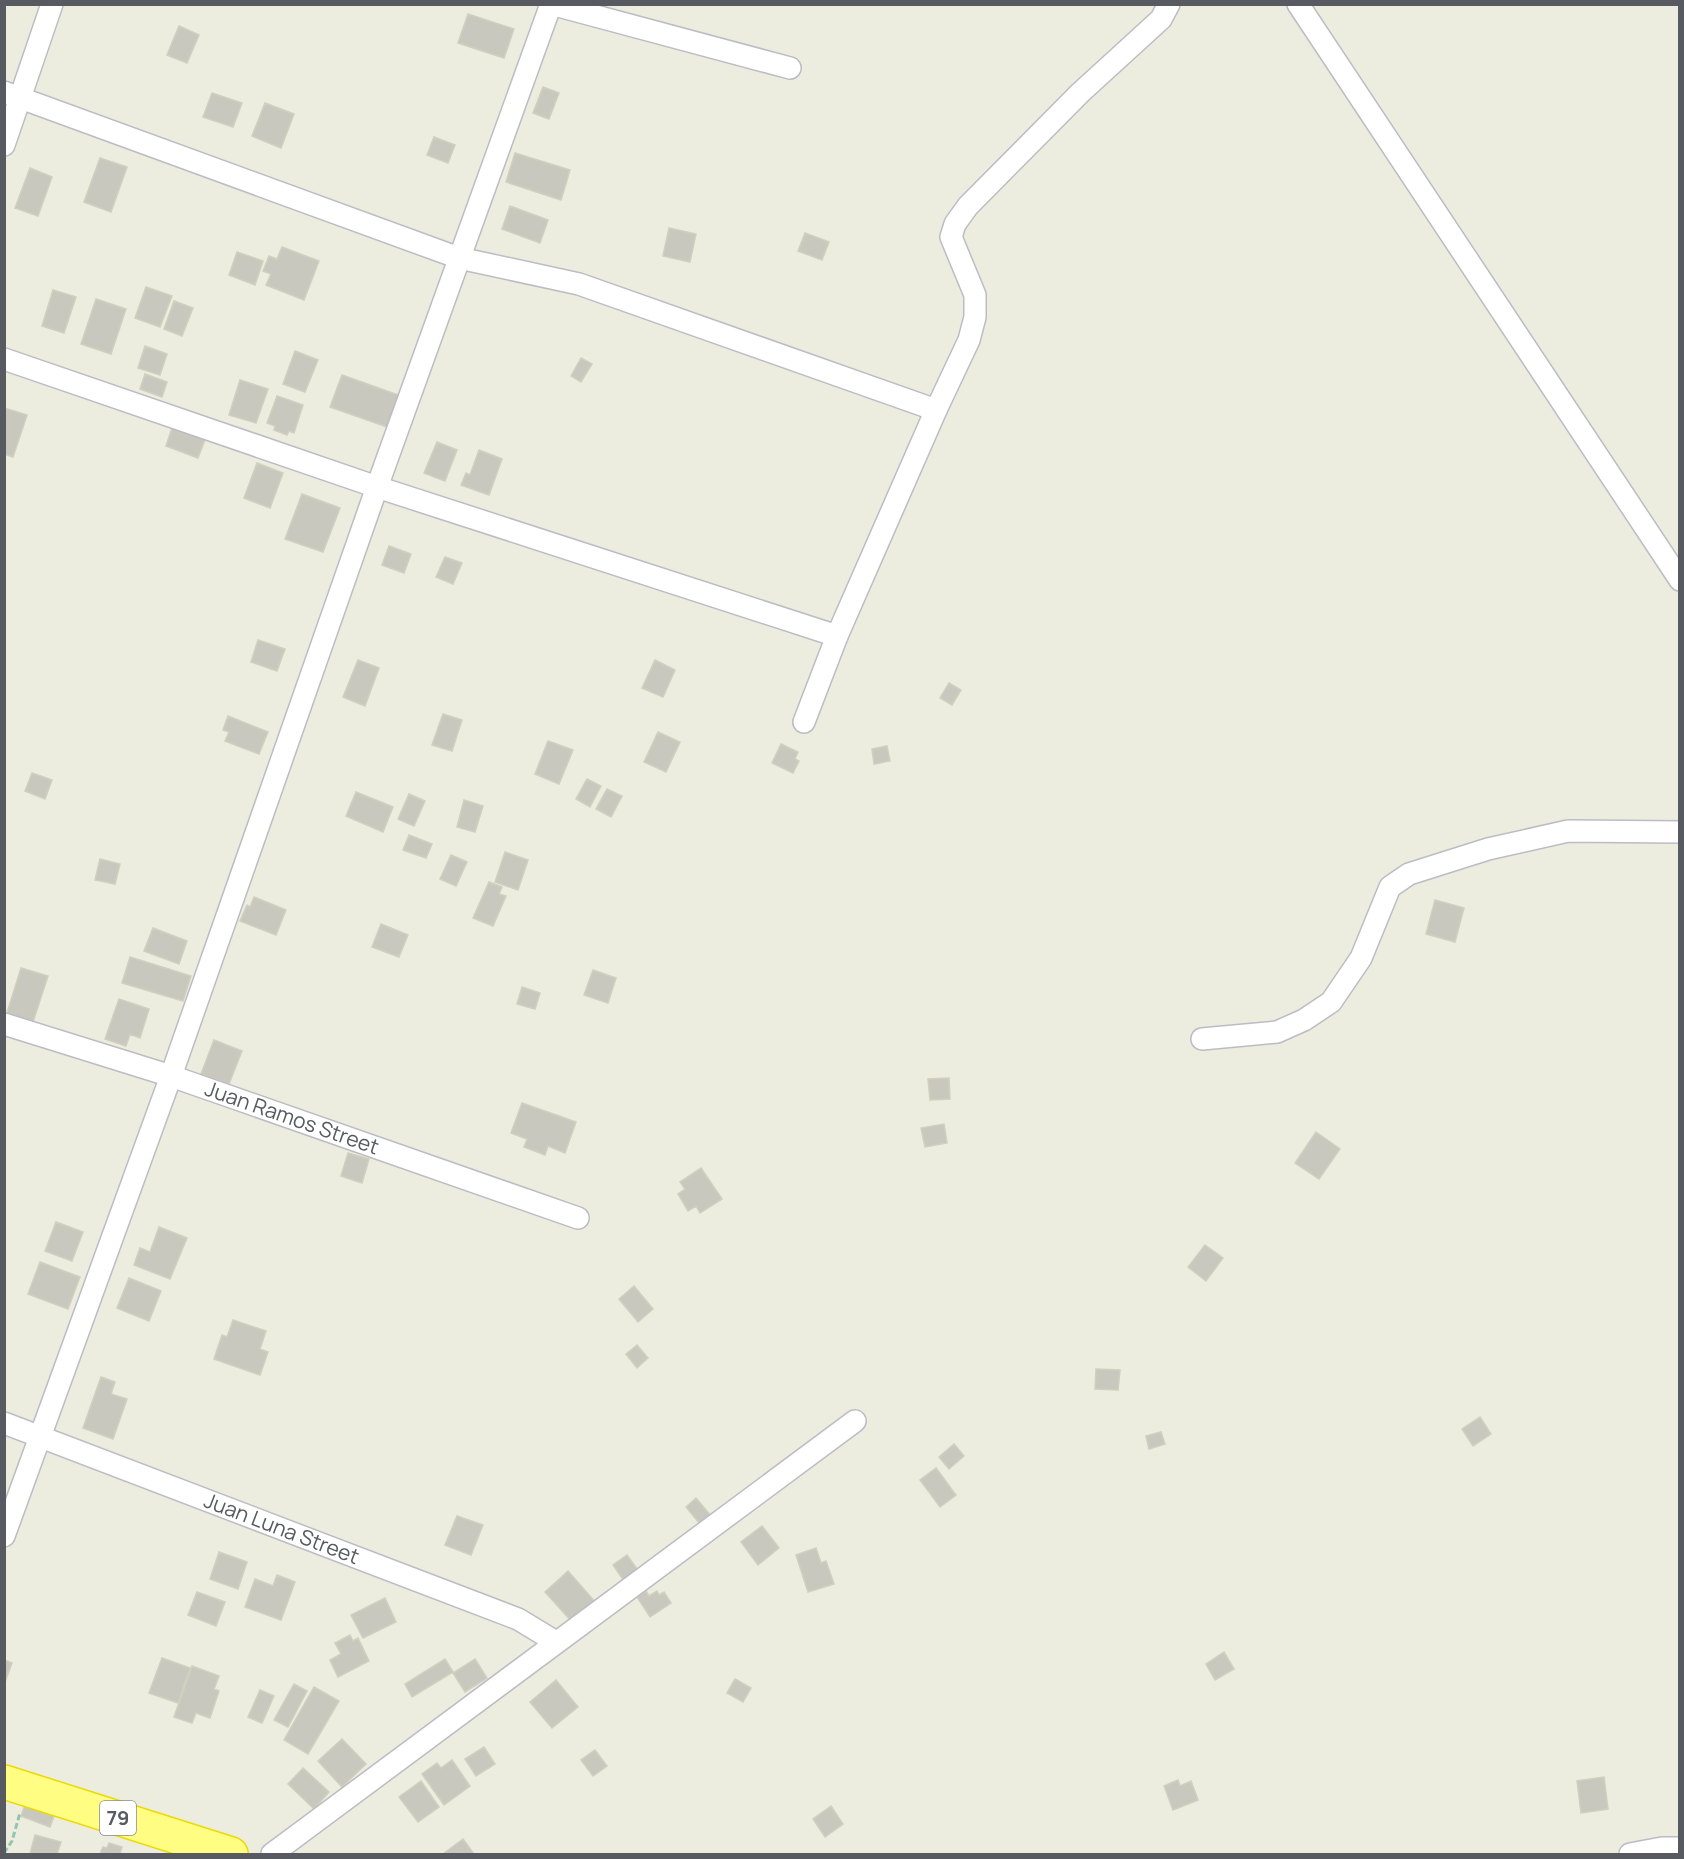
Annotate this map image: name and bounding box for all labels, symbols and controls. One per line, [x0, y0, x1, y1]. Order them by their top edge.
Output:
street label: Juan Ramos Street [201, 1074, 383, 1161]
street label: Juan Luna Street [200, 1486, 363, 1570]
road number: 79 [100, 1801, 136, 1835]

